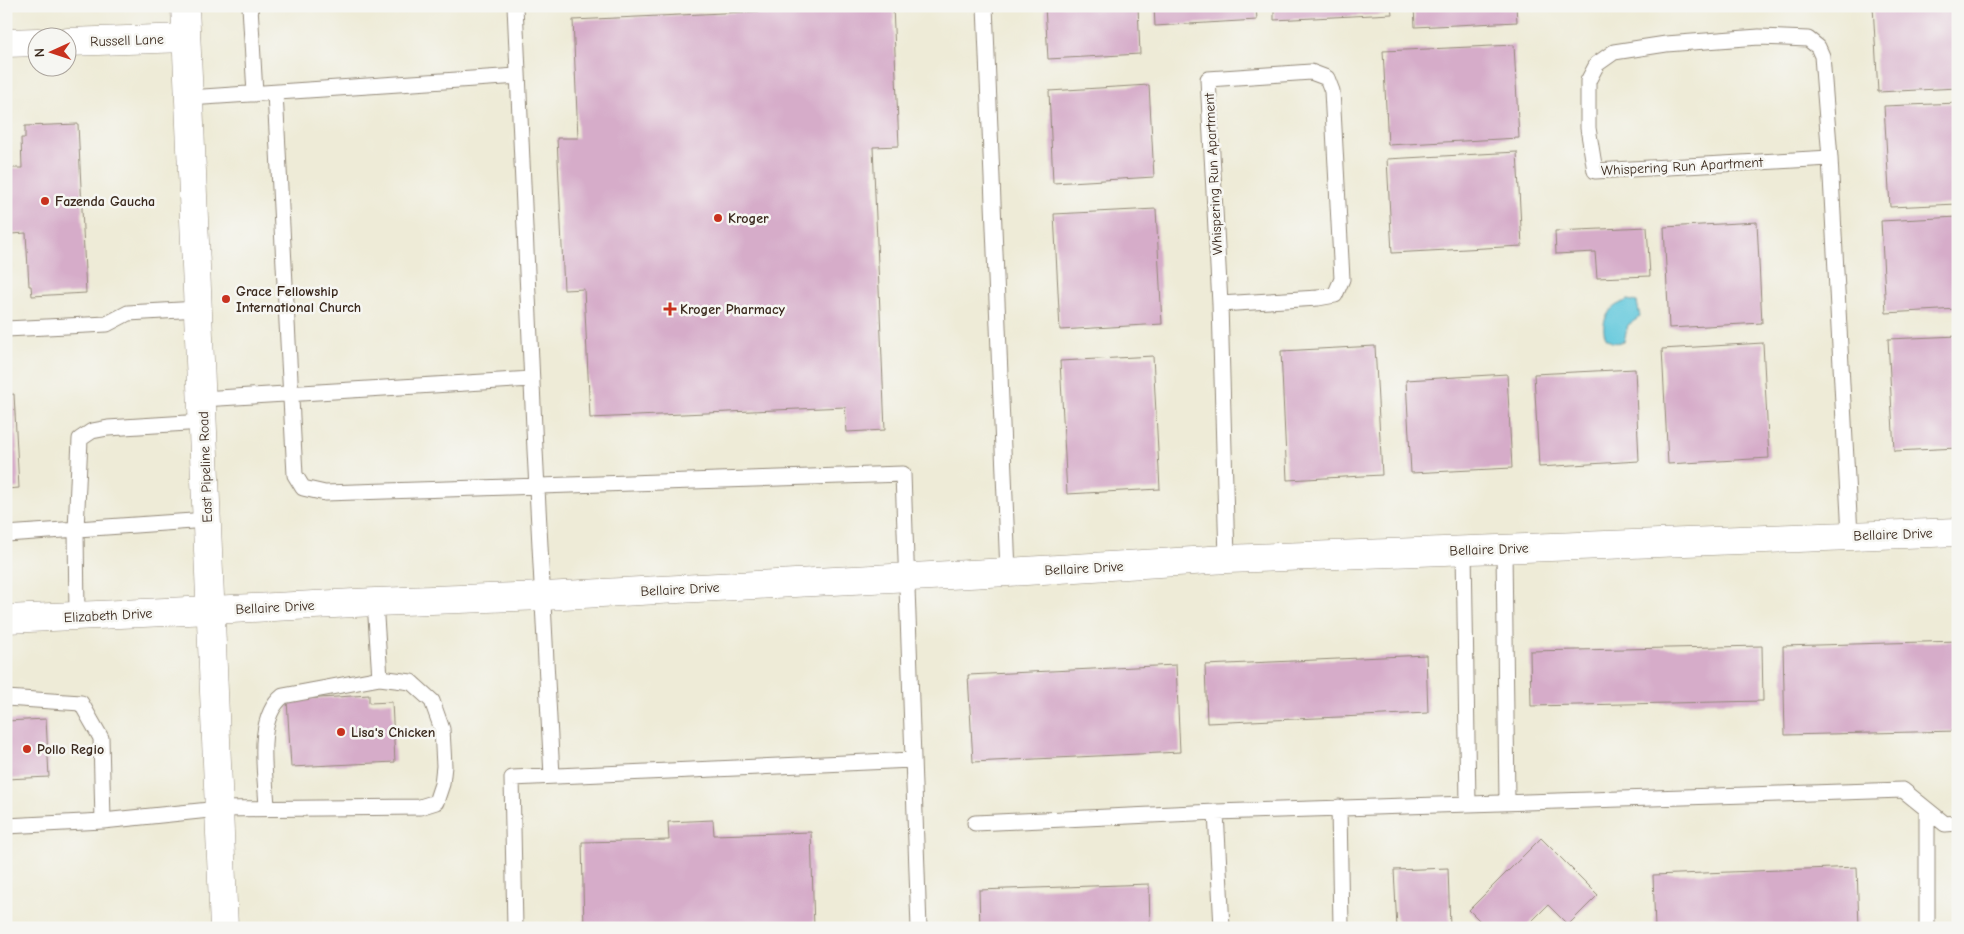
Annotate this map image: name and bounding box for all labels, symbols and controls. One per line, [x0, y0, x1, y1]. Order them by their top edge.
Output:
north arrow [28, 28, 78, 78]
street label: Russell Lane [90, 31, 164, 50]
text: N [31, 48, 48, 58]
street label: Whispering Run Apartment [1201, 92, 1226, 255]
street label: Whispering Run Apartment [1601, 154, 1764, 179]
place label: Fazenda Gaucha [55, 193, 155, 210]
marker: Fazenda Gaucha [39, 195, 51, 207]
place label: Kroger [728, 210, 769, 227]
marker: Kroger [712, 212, 724, 224]
place label: Grace Fellowship International Church [236, 283, 361, 316]
marker: Grace Fellowship International Church [220, 293, 232, 305]
place label: Kroger Pharmacy [680, 301, 785, 318]
marker: Kroger Pharmacy [664, 303, 676, 315]
street label: East Pipeline Road [195, 411, 216, 523]
street label: Bellaire Drive [1853, 525, 1933, 544]
street label: Bellaire Drive [1449, 540, 1529, 559]
street label: Bellaire Drive [1044, 558, 1124, 579]
street label: Bellaire Drive [640, 579, 720, 600]
street label: Bellaire Drive [235, 597, 315, 618]
street label: Elizabeth Drive [63, 605, 153, 626]
place label: Lisa's Chicken [351, 724, 435, 741]
marker: Lisa's Chicken [335, 726, 347, 738]
place label: Pollo Regio [37, 741, 104, 758]
marker: Pollo Regio [21, 743, 33, 755]

